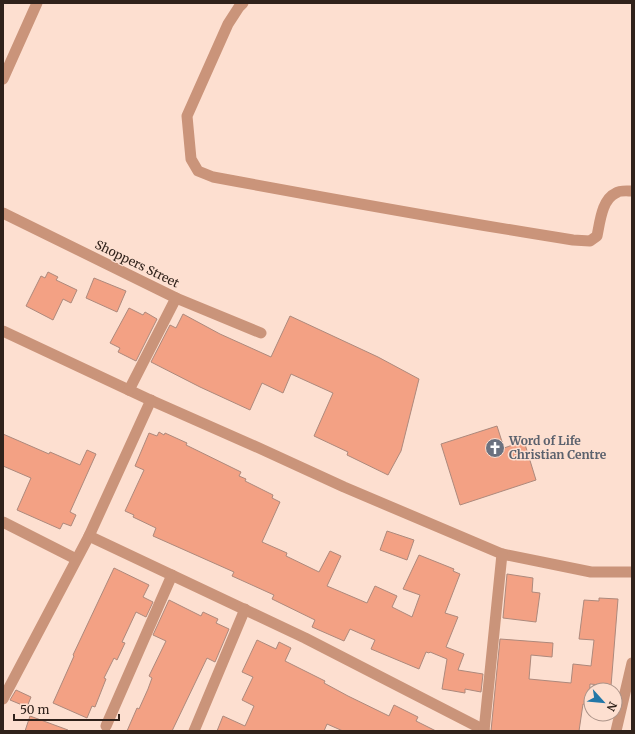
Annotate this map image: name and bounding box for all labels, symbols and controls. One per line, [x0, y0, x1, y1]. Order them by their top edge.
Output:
street label: Shoppers Street [93, 237, 182, 291]
place label: Word of Life Christian Centre [508, 433, 607, 462]
church icon: Word of Life Christian Centre [484, 437, 506, 459]
north arrow [583, 682, 623, 722]
scale bar [14, 696, 119, 722]
text: N [604, 699, 620, 714]
text: 50 m [20, 702, 49, 717]

